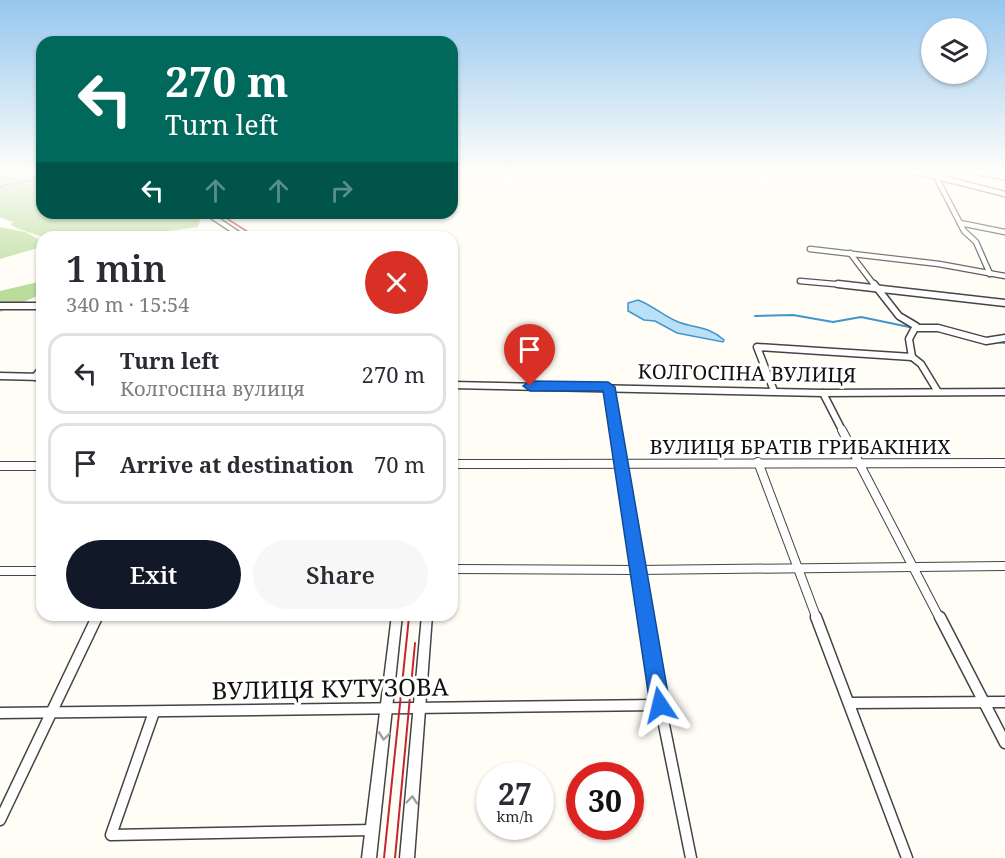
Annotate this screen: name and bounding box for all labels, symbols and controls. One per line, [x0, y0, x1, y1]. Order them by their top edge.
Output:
map controls [921, 18, 987, 84]
button: layers [921, 18, 987, 84]
text: 270 m [165, 52, 289, 109]
icon: left [66, 60, 144, 138]
text: Turn left [165, 106, 278, 143]
icon: left [136, 174, 169, 207]
icon: ahead [199, 174, 232, 207]
icon: ahead [262, 174, 295, 207]
icon: right [325, 174, 358, 207]
text: 1 min [66, 244, 167, 293]
button: close [365, 251, 428, 314]
text: 340 m · 15:54 [66, 291, 189, 318]
pin [504, 324, 555, 386]
icon: arrive [513, 333, 546, 366]
text: Turn left [120, 345, 219, 375]
icon: left [69, 357, 102, 390]
street label: КОЛГОСПНА ВУЛИЦЯ [637, 358, 857, 388]
text: 270 m [362, 359, 425, 389]
text: Колгоспна вулиця [120, 375, 305, 402]
street label: ВУЛИЦЯ БРАТІВ ГРИБАКІНИХ [649, 433, 951, 460]
icon: arrive [69, 447, 102, 480]
text: Arrive at destination [120, 449, 354, 479]
text: 70 m [374, 449, 425, 479]
button: Exit [66, 540, 241, 609]
button: Share [253, 540, 428, 609]
street label: ВУЛИЦЯ КУТУЗОВА [211, 669, 449, 707]
position arrow [628, 673, 692, 737]
one-way arrow [378, 731, 390, 740]
speed limit sign: 30 [566, 762, 644, 840]
text: 27 [498, 773, 532, 814]
one-way arrow [405, 795, 418, 804]
text: km/h [497, 806, 533, 826]

